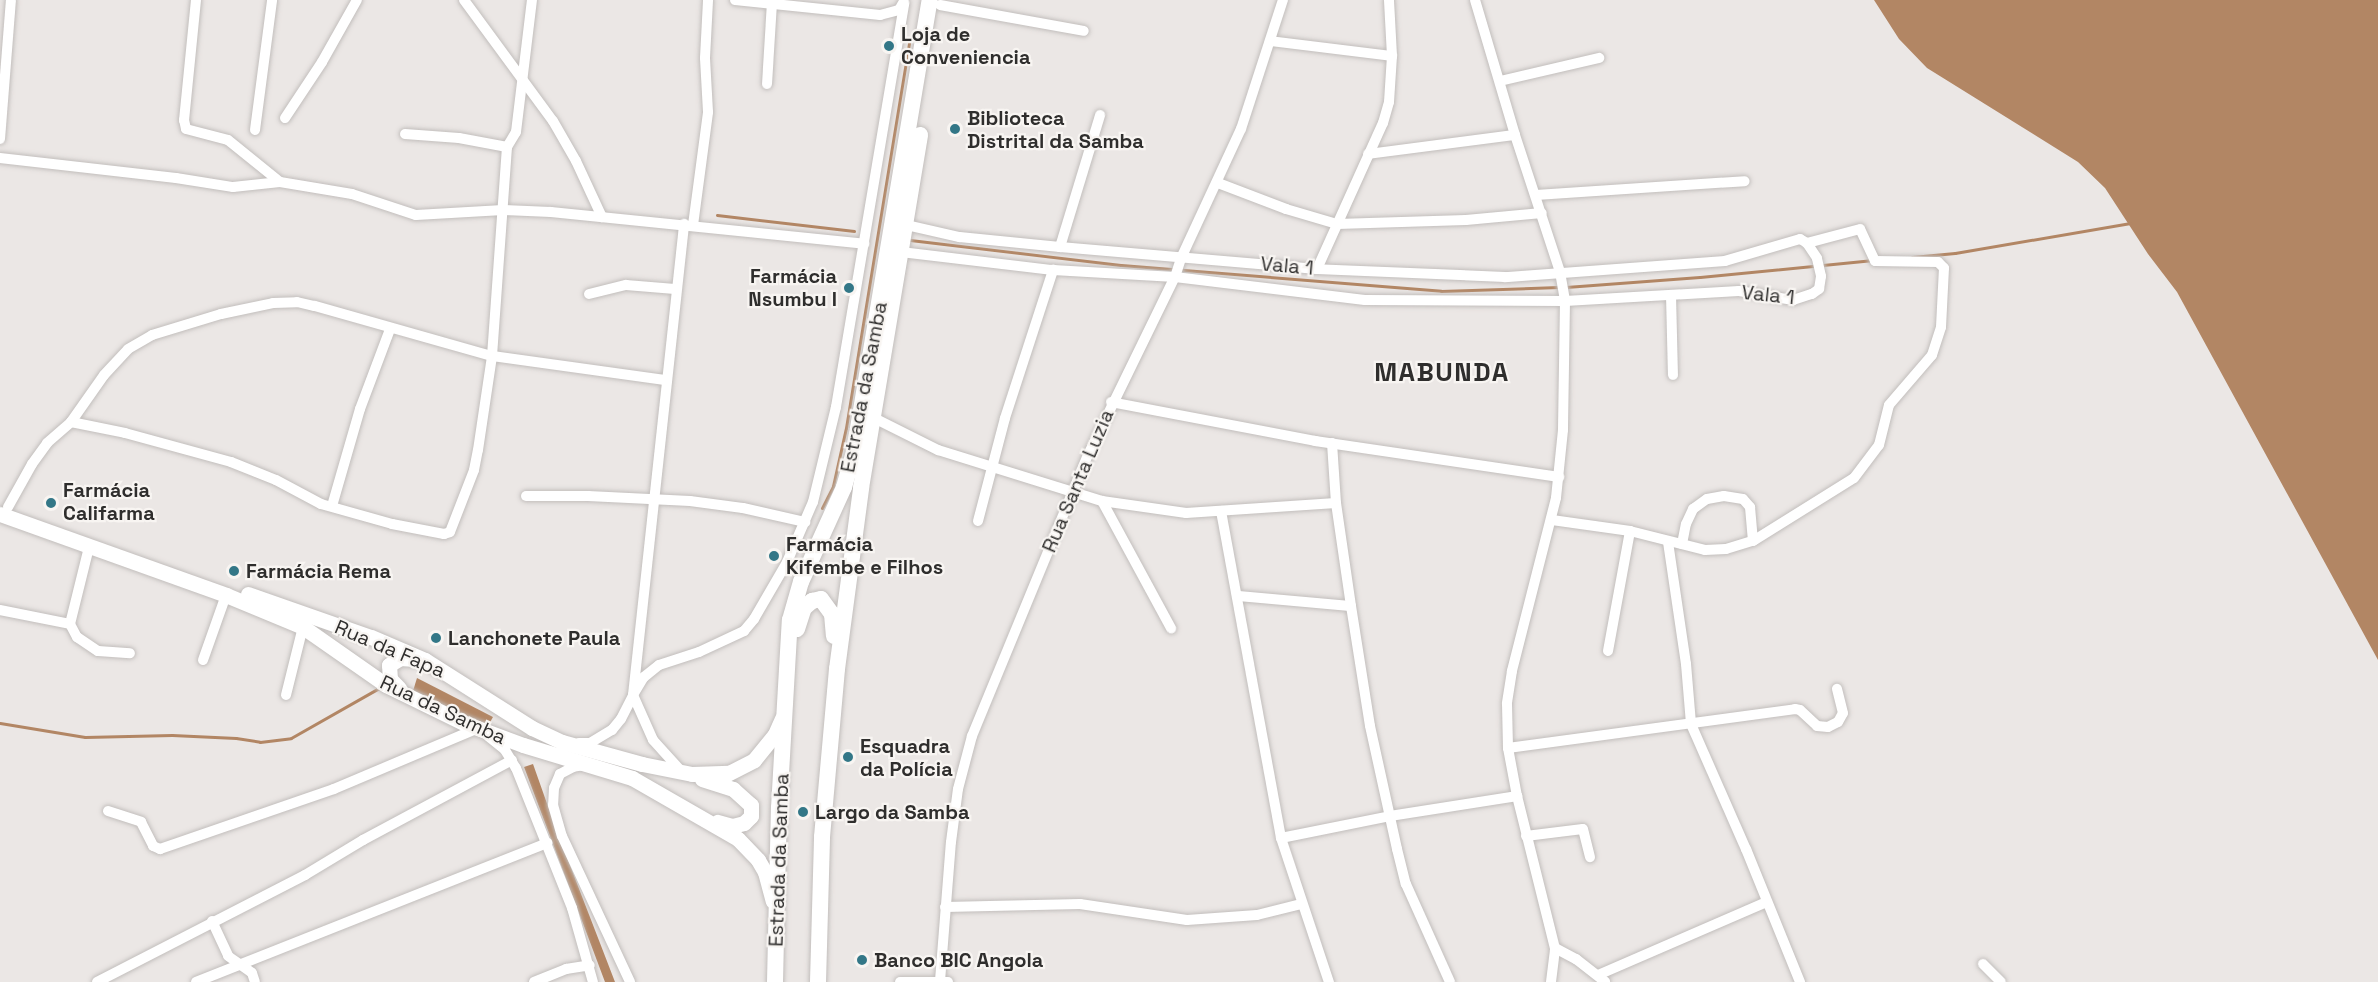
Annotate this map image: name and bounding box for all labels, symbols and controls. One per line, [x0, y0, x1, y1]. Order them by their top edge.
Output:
place label: Loja de Conveniencia [901, 22, 1030, 69]
marker: Loja de Conveniencia [882, 39, 896, 53]
place label: Biblioteca Distrital da Samba [967, 106, 1144, 153]
marker: Biblioteca Distrital da Samba [948, 122, 962, 136]
street label: Vala 1 [1260, 252, 1314, 280]
place label: Farmácia Nsumbu I [748, 264, 837, 311]
street label: Vala 1 [1740, 280, 1796, 310]
marker: Farmácia Nsumbu I [842, 281, 856, 295]
street label: Estrada da Samba [836, 300, 892, 474]
district label: MABUNDA [1374, 357, 1510, 389]
street label: Rua Santa Luzia [1037, 406, 1119, 556]
place label: Farmácia Califarma [63, 479, 155, 526]
marker: Farmácia Califarma [44, 496, 58, 510]
place label: Farmácia Kifembe e Filhos [786, 532, 943, 579]
marker: Farmácia Kifembe e Filhos [767, 549, 781, 563]
place label: Farmácia Rema [246, 559, 391, 583]
marker: Farmácia Rema [227, 564, 241, 578]
street label: Rua da Fapa [331, 615, 449, 683]
place label: Lanchonete Paula [448, 626, 620, 650]
marker: Lanchonete Paula [429, 631, 443, 645]
street label: Rua da Samba [376, 670, 510, 750]
place label: Esquadra da Polícia [860, 734, 953, 781]
marker: Esquadra da Polícia [841, 750, 855, 764]
street label: Estrada da Samba [764, 773, 794, 947]
place label: Largo da Samba [815, 800, 970, 824]
marker: Largo da Samba [796, 805, 810, 819]
place label: Banco BIC Angola [874, 948, 1044, 972]
marker: Banco BIC Angola [855, 953, 869, 967]

